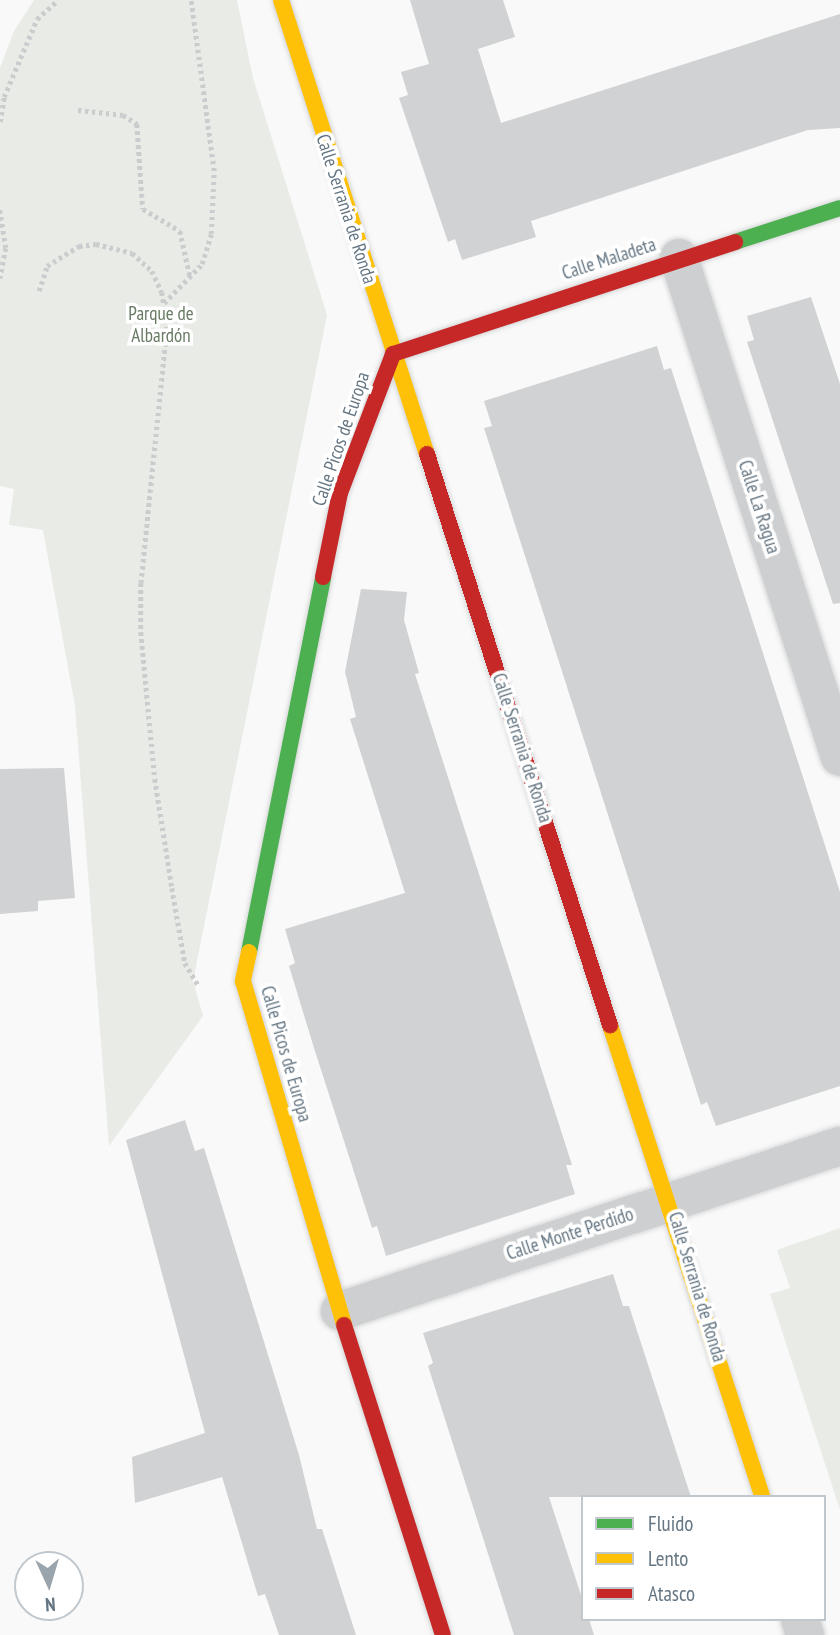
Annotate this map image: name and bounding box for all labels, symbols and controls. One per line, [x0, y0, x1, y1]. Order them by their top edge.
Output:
street label: Calle Serrania de Ronda [311, 131, 381, 287]
street label: Calle Maladeta [559, 233, 659, 285]
park label: Parque de Albardón [128, 303, 194, 347]
street label: Calle Picos de Europa [307, 369, 375, 509]
street label: Calle La Ragua [733, 457, 785, 557]
street label: Calle Serrania de Ronda [487, 670, 557, 826]
street label: Calle Picos de Europa [256, 983, 316, 1125]
street label: Calle Monte Perdido [504, 1203, 636, 1265]
street label: Calle Serrania de Ronda [663, 1209, 731, 1365]
legend [581, 1495, 826, 1621]
text: Fluido [648, 1510, 693, 1537]
text: Lento [648, 1545, 688, 1572]
north arrow [14, 1551, 84, 1621]
text: Atasco [648, 1580, 695, 1607]
text: N [44, 1593, 56, 1617]

